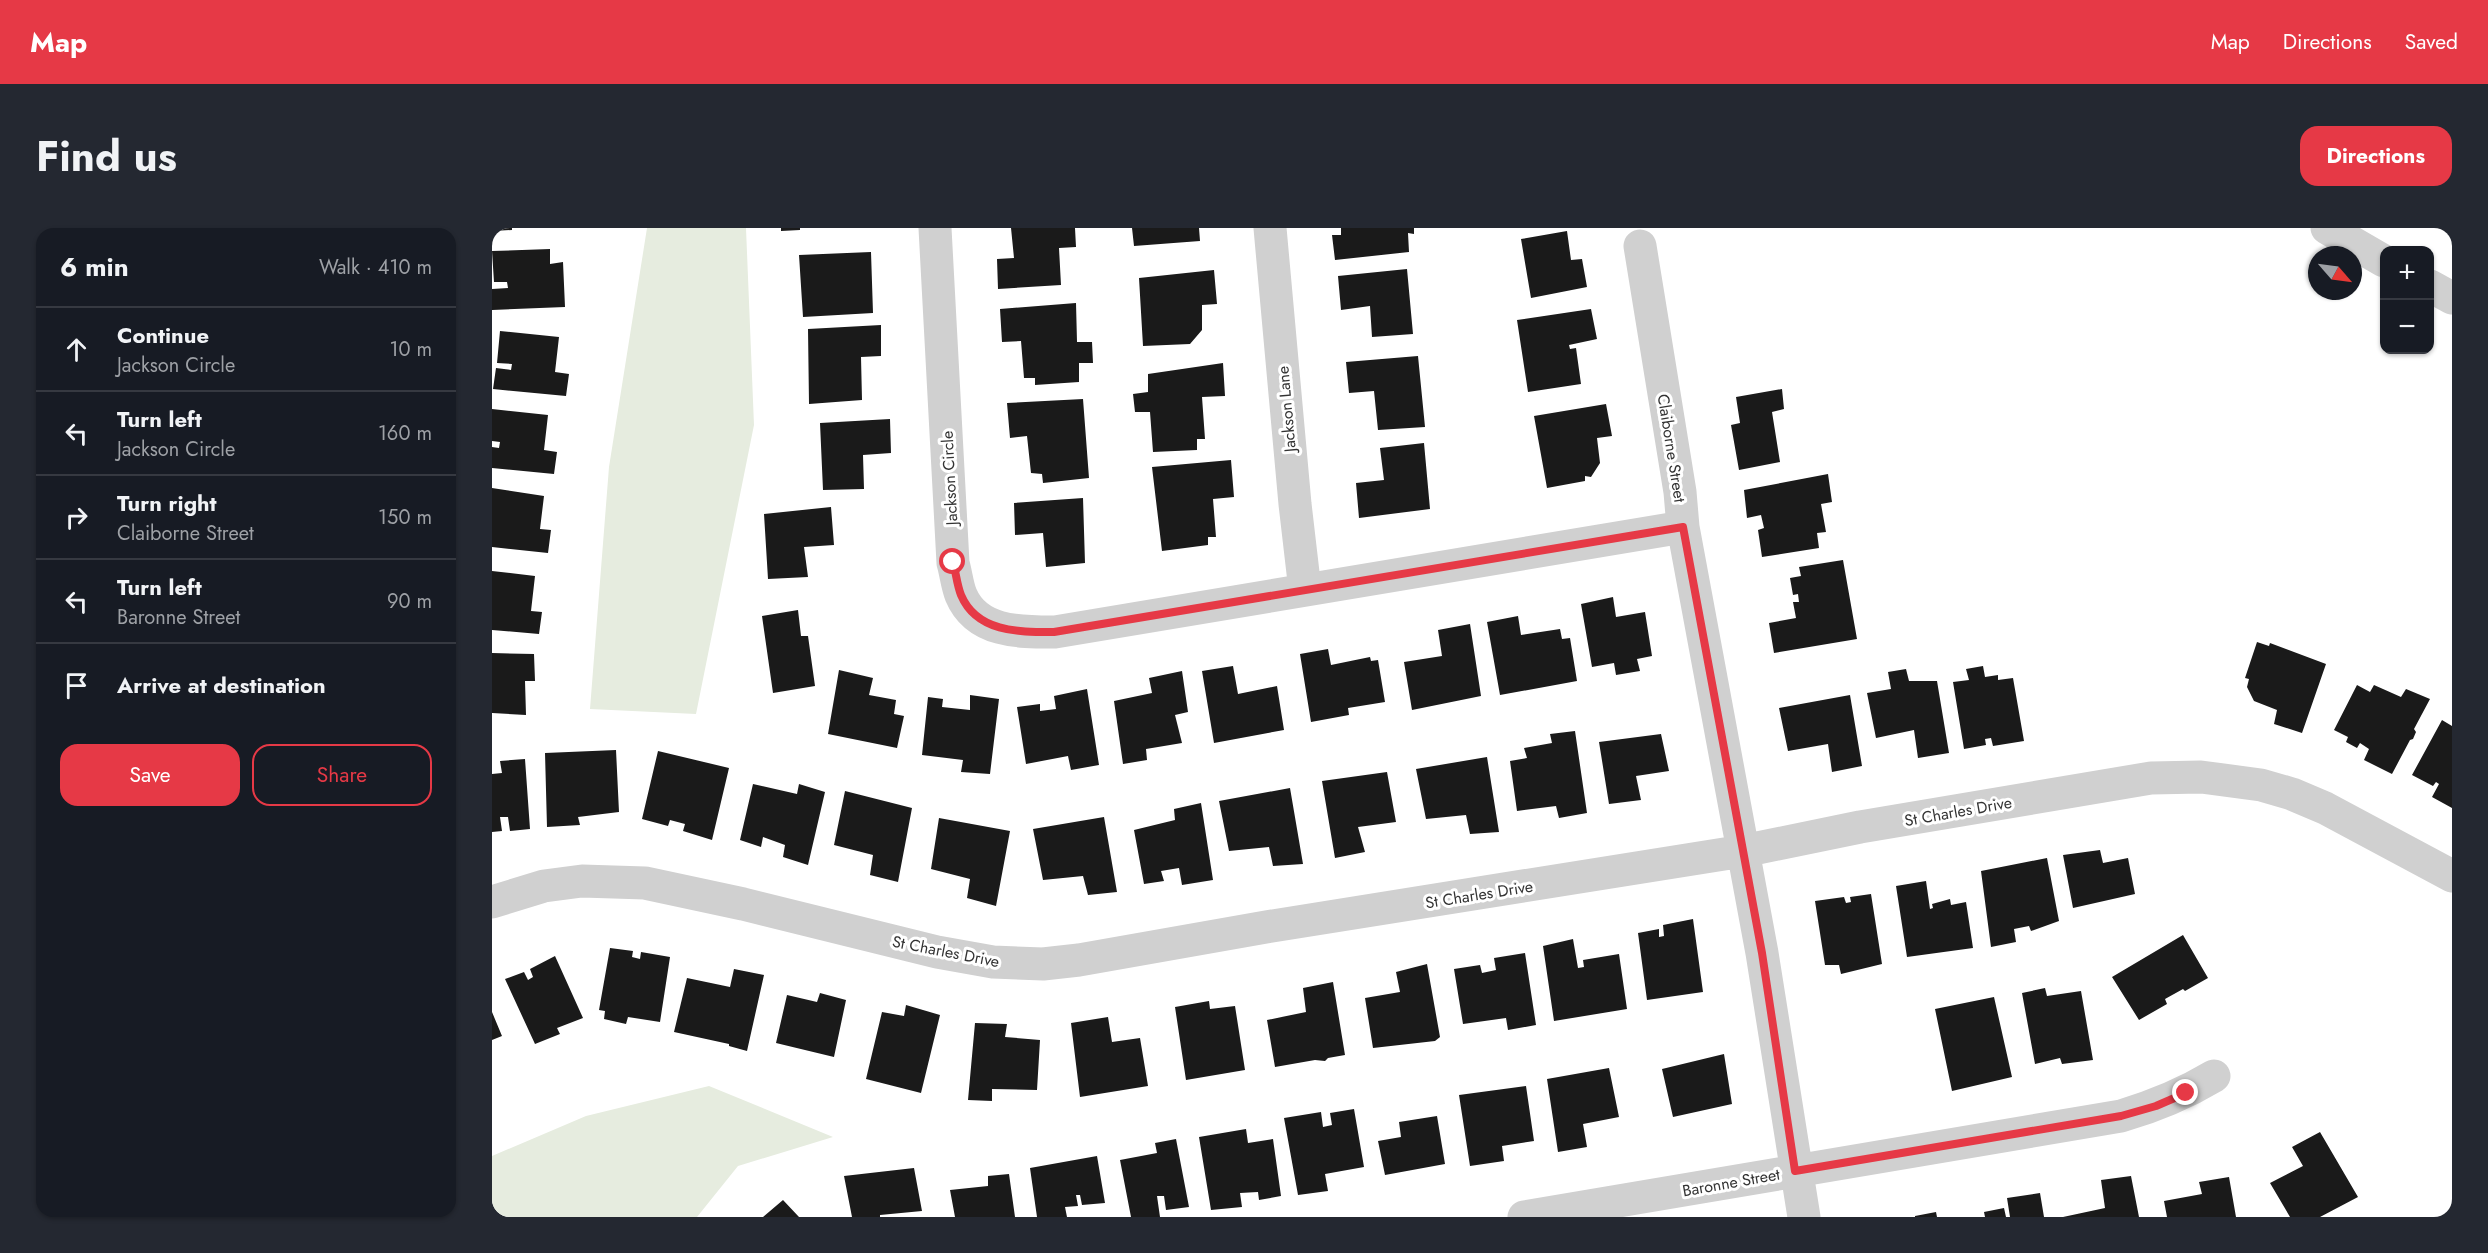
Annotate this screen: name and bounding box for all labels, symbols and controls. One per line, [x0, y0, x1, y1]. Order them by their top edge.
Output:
text: Map [30, 22, 87, 63]
text: Map [2211, 27, 2250, 57]
text: Directions [2283, 27, 2372, 57]
text: Saved [2405, 27, 2458, 57]
text: Find us [36, 126, 177, 187]
button: Directions [2300, 126, 2452, 186]
north arrow [2308, 246, 2362, 300]
map controls [2380, 246, 2434, 354]
button: + [2380, 246, 2434, 300]
text: 6 min [60, 248, 129, 286]
text: Walk · 410 m [319, 253, 432, 282]
button: − [2380, 300, 2434, 354]
text: Continue [117, 319, 209, 351]
icon: ahead [60, 333, 93, 366]
text: 10 m [389, 335, 432, 364]
text: Jackson Circle [117, 351, 235, 380]
street label: Jackson Lane [1271, 365, 1302, 455]
street label: Claiborne Street [1652, 392, 1691, 504]
text: Turn left [117, 403, 202, 435]
icon: left [60, 417, 93, 450]
text: 160 m [378, 419, 432, 448]
street label: Jackson Circle [936, 430, 964, 528]
text: Jackson Circle [117, 435, 235, 464]
text: Turn right [117, 487, 217, 519]
icon: right [60, 501, 93, 534]
text: 150 m [378, 503, 432, 532]
text: Claiborne Street [117, 519, 254, 548]
route start [939, 548, 965, 574]
text: Turn left [117, 571, 202, 603]
icon: left [60, 585, 93, 618]
text: 90 m [387, 587, 432, 616]
text: Baronne Street [117, 603, 240, 632]
icon: arrive [60, 669, 93, 702]
text: Arrive at destination [117, 669, 326, 701]
button: Save [60, 744, 240, 806]
button: Share [252, 744, 432, 806]
street label: St Charles Drive [1903, 791, 2014, 832]
street label: St Charles Drive [1424, 875, 1535, 914]
street label: St Charles Drive [890, 930, 1001, 973]
route end [2172, 1079, 2198, 1105]
street label: Baronne Street [1681, 1163, 1782, 1202]

